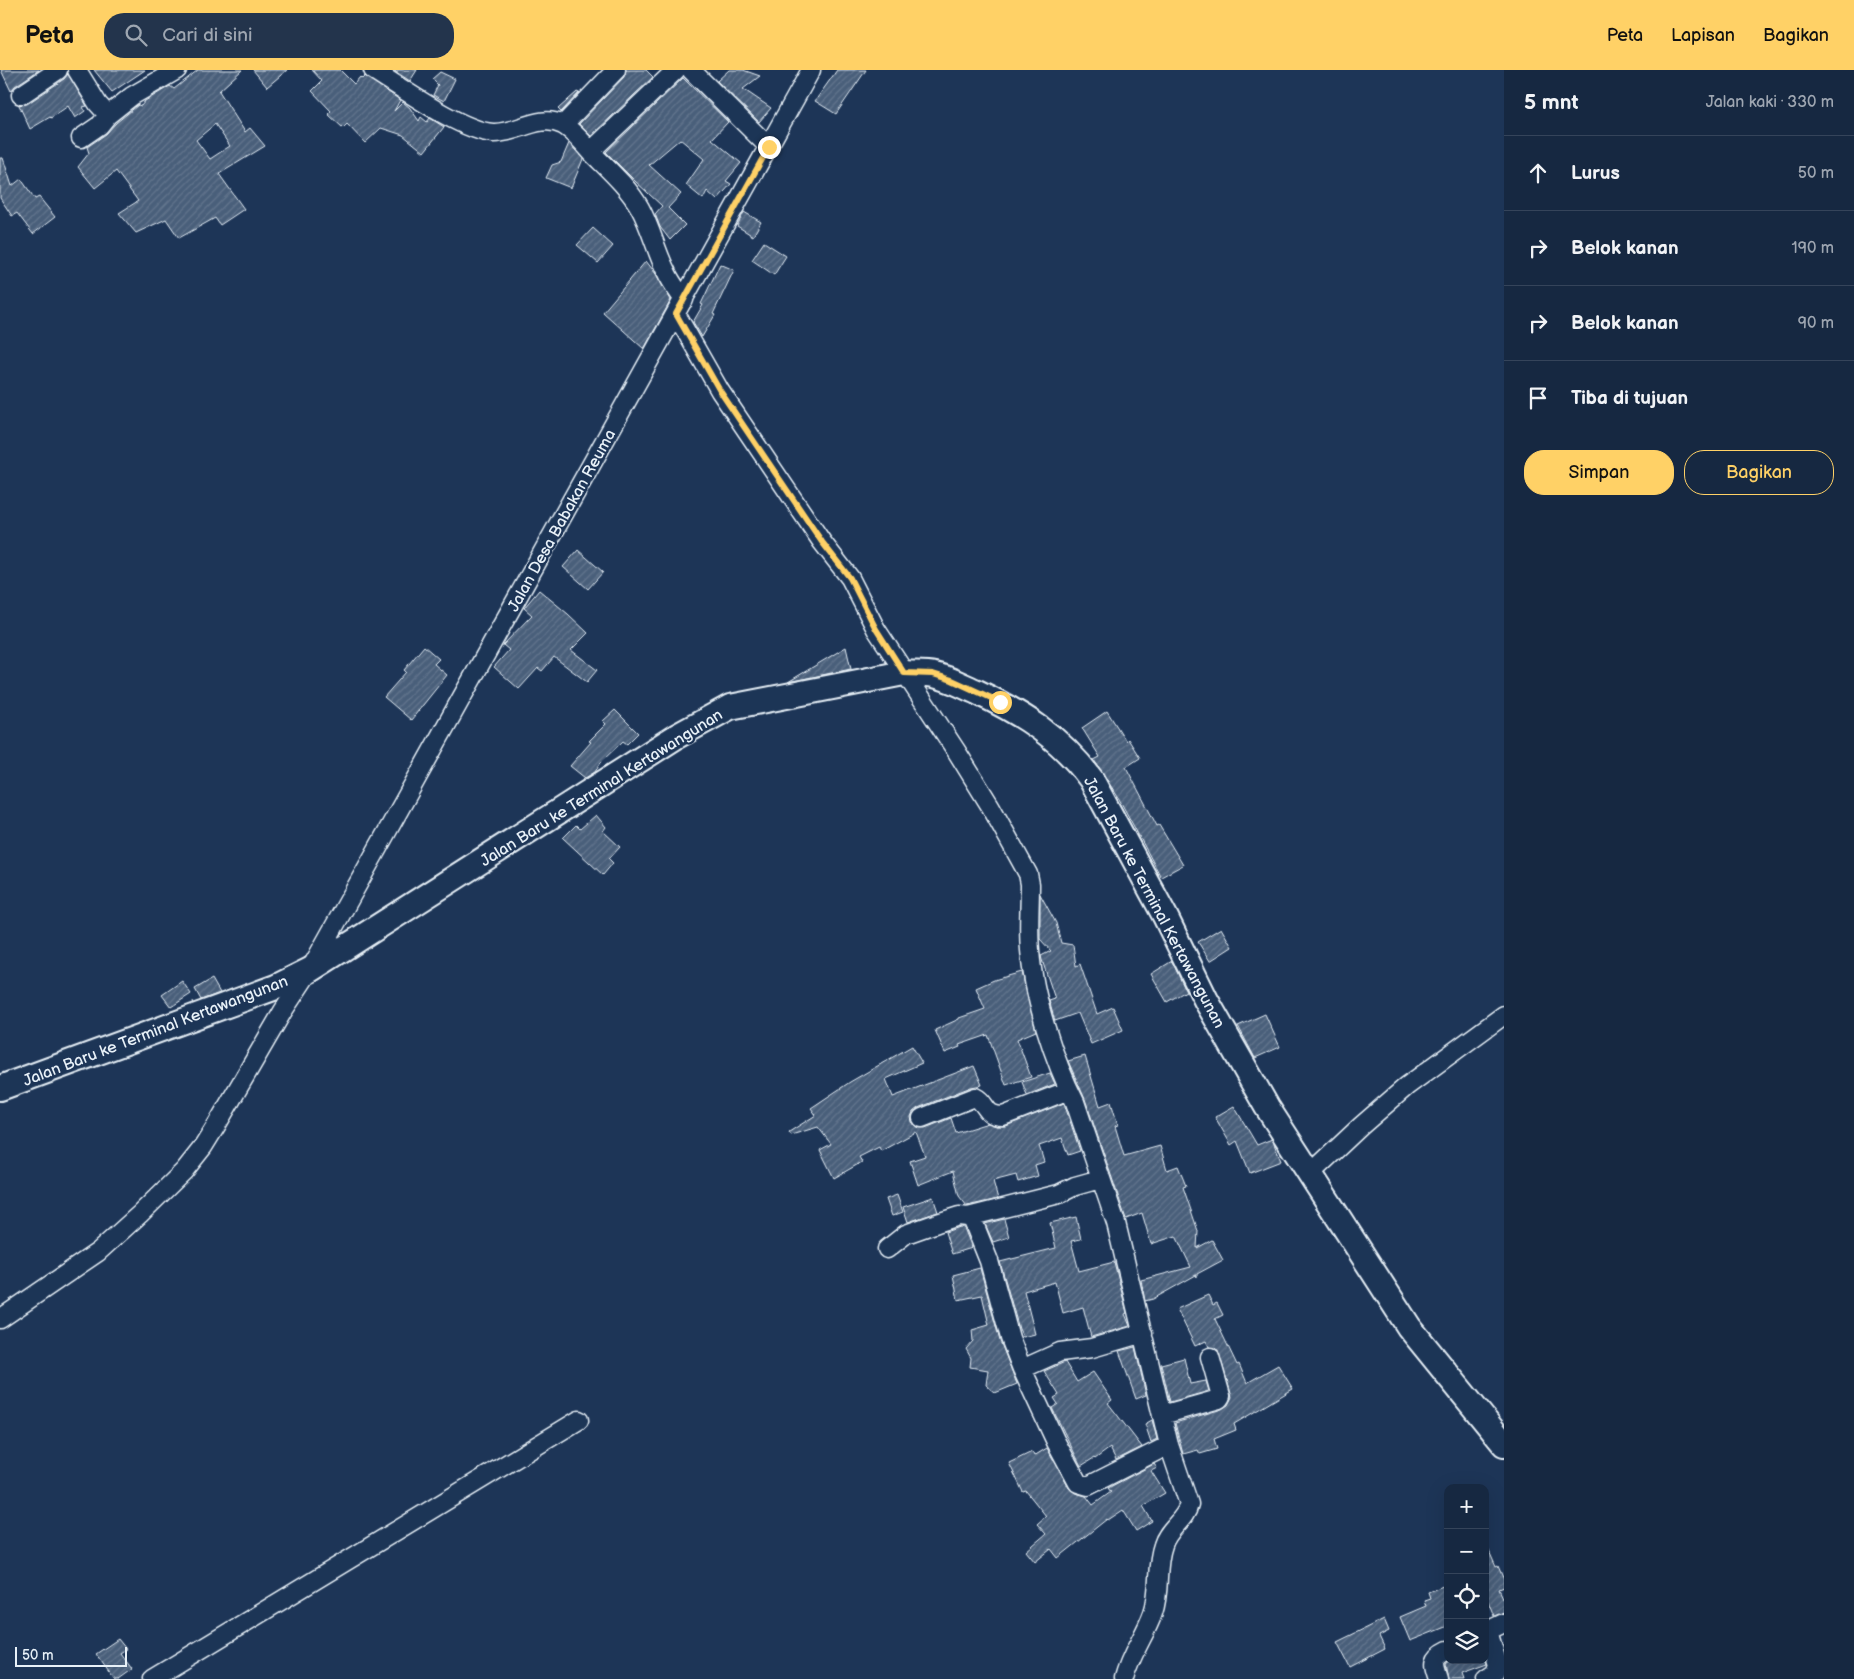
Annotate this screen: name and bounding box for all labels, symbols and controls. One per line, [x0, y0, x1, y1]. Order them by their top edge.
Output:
search box [104, 13, 454, 58]
text: Peta [25, 21, 74, 50]
icon: search [122, 21, 150, 49]
text: Cari di sini [162, 24, 252, 47]
text: Peta [1607, 25, 1643, 46]
text: Lapisan [1671, 25, 1735, 46]
text: Bagikan [1763, 25, 1829, 46]
text: 5 mnt [1524, 90, 1578, 115]
text: Jalan kaki · 330 m [1706, 93, 1834, 112]
route end [758, 136, 781, 159]
icon: ahead [1524, 159, 1552, 187]
text: Lurus [1571, 162, 1620, 185]
text: 50 m [1798, 164, 1834, 183]
icon: right [1524, 234, 1552, 262]
text: Belok kanan [1571, 237, 1679, 260]
text: 190 m [1792, 239, 1834, 258]
icon: right [1524, 309, 1552, 337]
text: Belok kanan [1571, 312, 1679, 335]
text: 90 m [1798, 314, 1834, 333]
icon: arrive [1524, 384, 1552, 412]
text: Tiba di tujuan [1571, 387, 1688, 410]
street label: Jalan Desa Babakan Reuma [504, 426, 620, 615]
button: Simpan [1524, 450, 1674, 495]
button: Bagikan [1684, 450, 1834, 495]
route start [989, 691, 1012, 714]
street label: Jalan Baru ke Terminal Kertawangunan [477, 705, 726, 871]
street label: Jalan Baru ke Terminal Kertawangunan [1079, 774, 1228, 1032]
street label: Jalan Baru ke Terminal Kertawangunan [20, 972, 291, 1091]
map controls [1444, 1484, 1489, 1664]
button: + [1444, 1484, 1489, 1529]
button: − [1444, 1529, 1489, 1574]
button: locate [1444, 1574, 1489, 1619]
button: layers [1444, 1619, 1489, 1664]
scale bar [15, 1644, 128, 1667]
text: 50 m [22, 1647, 54, 1664]

